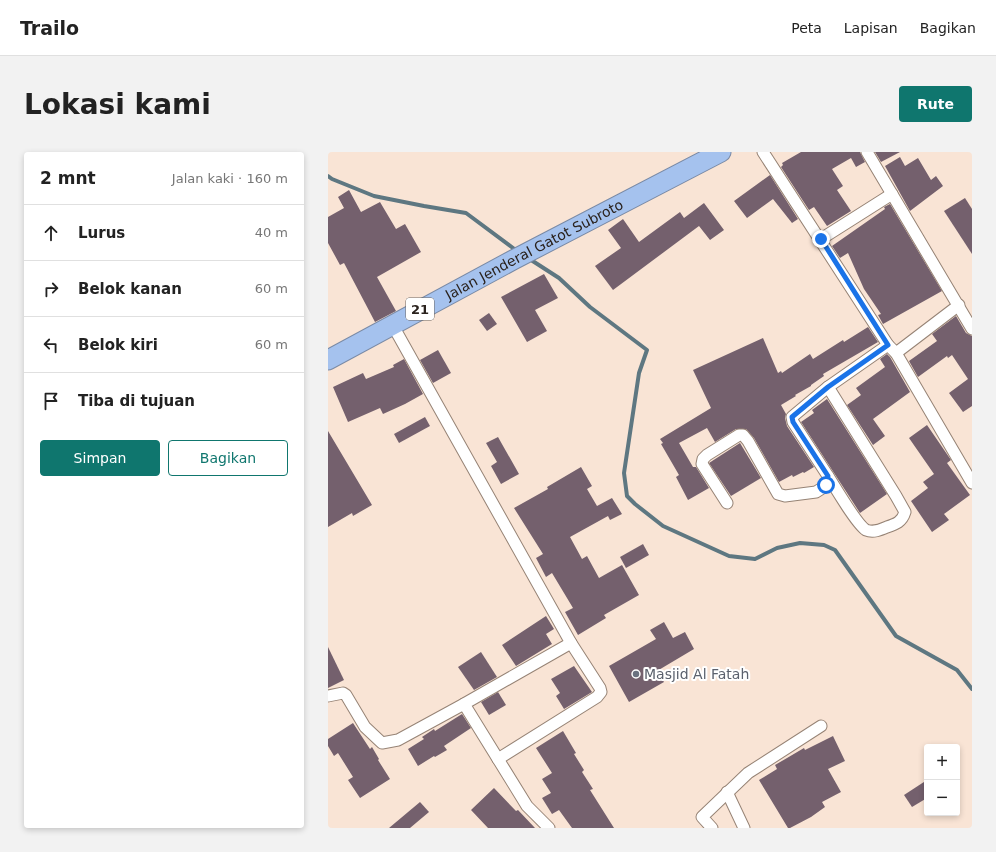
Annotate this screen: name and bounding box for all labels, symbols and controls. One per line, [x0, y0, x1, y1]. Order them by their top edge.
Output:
text: Trailo [20, 17, 79, 39]
text: Peta [791, 20, 822, 36]
text: Lapisan [844, 20, 898, 36]
text: Bagikan [920, 20, 976, 36]
button: Rute [899, 86, 972, 122]
text: Lokasi kami [24, 88, 211, 121]
text: 2 mnt [40, 168, 96, 188]
text: Jalan kaki · 160 m [172, 171, 288, 186]
street label: Jalan Jenderal Gatot Subroto [442, 196, 626, 303]
icon: ahead [40, 222, 62, 244]
text: Lurus [78, 224, 125, 242]
text: 40 m [255, 225, 288, 240]
route end [812, 230, 830, 248]
icon: right [40, 278, 62, 300]
text: Belok kanan [78, 280, 182, 298]
text: 60 m [255, 281, 288, 296]
road number: 21 [406, 298, 434, 320]
icon: left [40, 334, 62, 356]
text: Belok kiri [78, 336, 158, 354]
text: 60 m [255, 337, 288, 352]
icon: arrive [40, 390, 62, 412]
text: Tiba di tujuan [78, 392, 195, 410]
button: Simpan [40, 440, 160, 476]
button: Bagikan [168, 440, 288, 476]
route start [817, 476, 835, 494]
place label: Masjid Al Fatah [644, 666, 749, 682]
marker: Masjid Al Fatah [631, 669, 641, 679]
map controls [924, 744, 960, 816]
button: + [924, 744, 960, 780]
button: − [924, 780, 960, 816]

